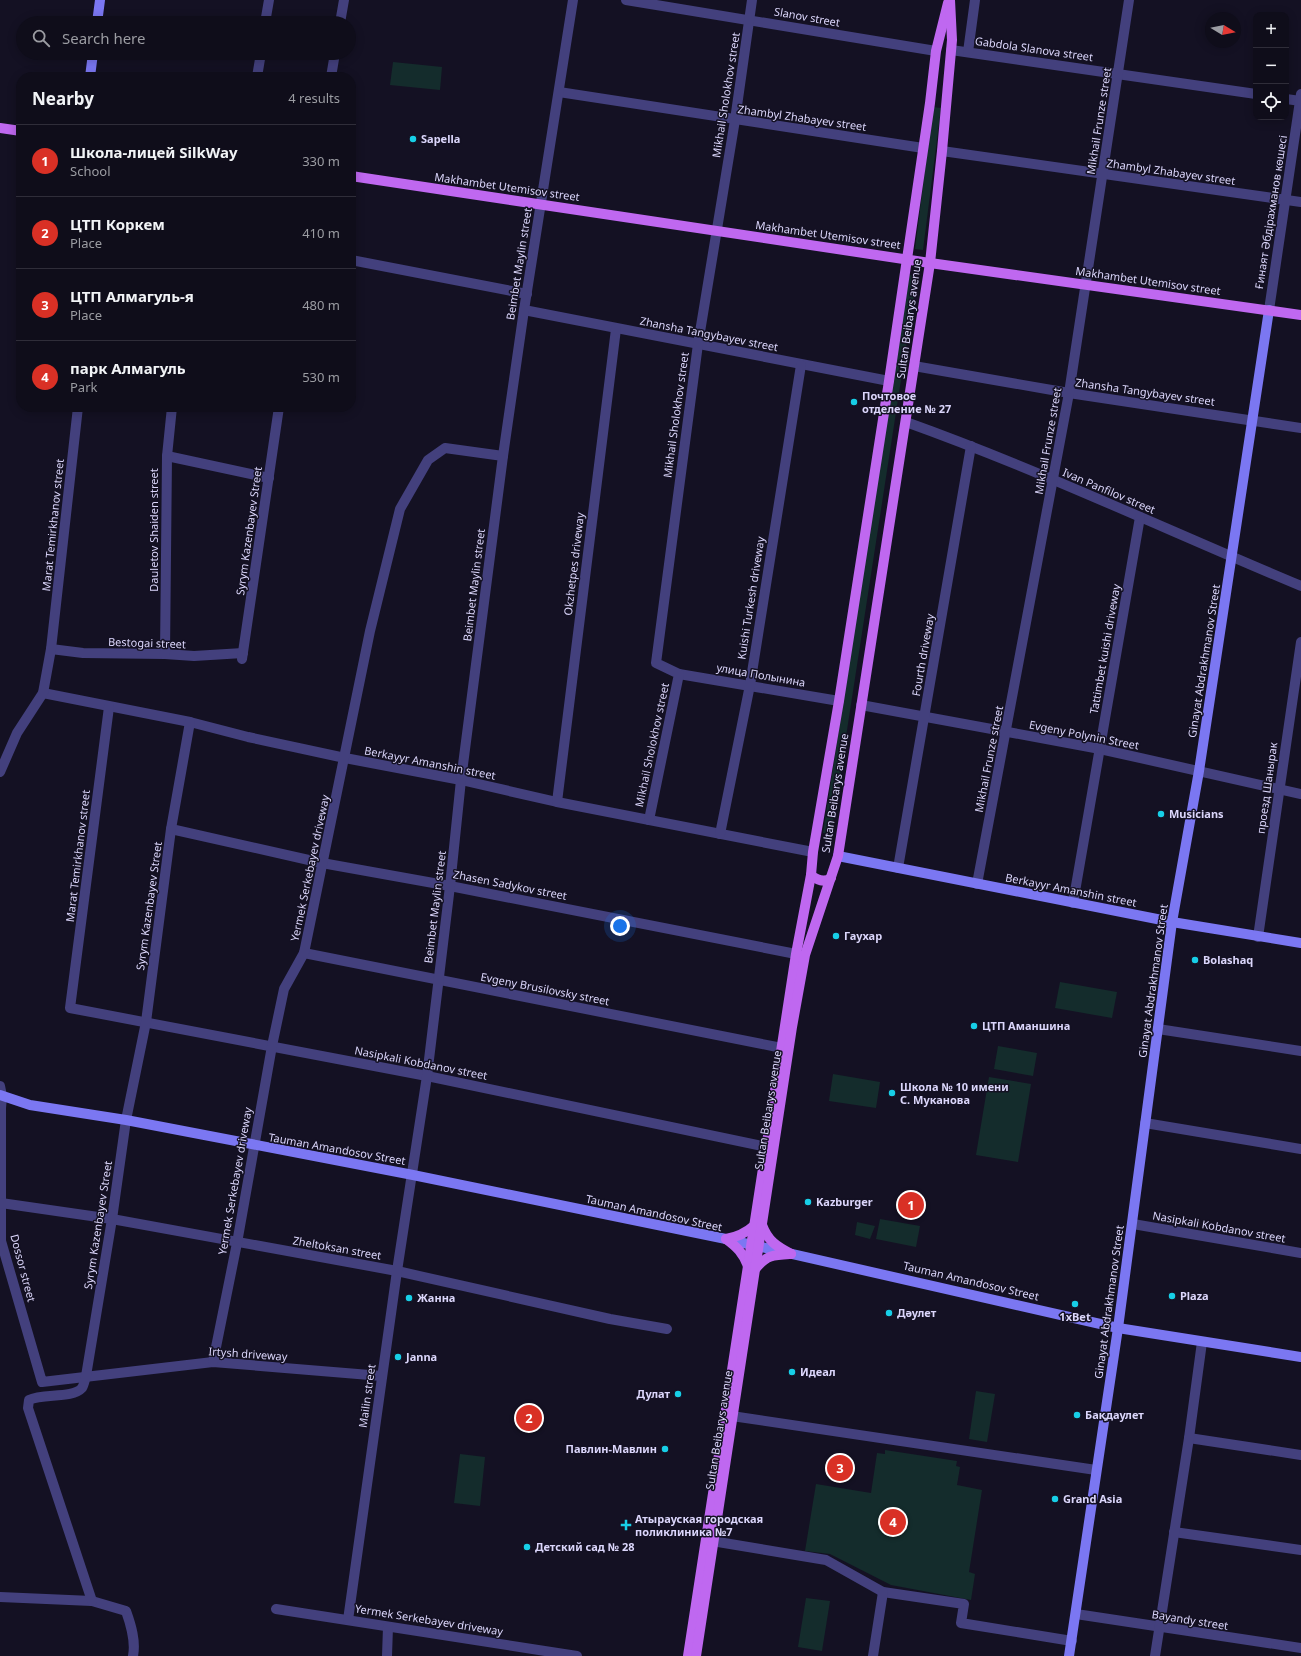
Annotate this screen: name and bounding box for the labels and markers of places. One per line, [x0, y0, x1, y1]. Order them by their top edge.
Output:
place label: Sapella [421, 131, 460, 146]
marker: Sapella [408, 134, 418, 144]
place label: Почтовое отделение № 27 [862, 388, 951, 416]
marker: Почтовое отделение № 27 [849, 397, 859, 407]
place label: Musicians [1169, 806, 1224, 821]
marker: Musicians [1156, 809, 1166, 819]
place label: Гаухар [844, 928, 882, 943]
marker: Гаухар [831, 931, 841, 941]
place label: Bolashaq [1203, 952, 1253, 967]
marker: Bolashaq [1190, 955, 1200, 965]
place label: ЦТП Аманшина [982, 1018, 1070, 1033]
marker: ЦТП Аманшина [969, 1021, 979, 1031]
place label: Школа № 10 имени С. Муканова [900, 1079, 1009, 1107]
marker: Школа № 10 имени С. Муканова [887, 1088, 897, 1098]
pin: 1 [898, 1190, 924, 1220]
place label: Kazburger [816, 1194, 873, 1209]
marker: Kazburger [803, 1197, 813, 1207]
place label: Plaza [1180, 1288, 1209, 1303]
place label: Жанна [417, 1290, 455, 1305]
marker: Plaza [1167, 1291, 1177, 1301]
marker: Жанна [404, 1293, 414, 1303]
marker: 1xBet [1070, 1299, 1080, 1309]
place label: Дәулет [897, 1305, 937, 1320]
marker: Дәулет [884, 1308, 894, 1318]
place label: 1xBet [1059, 1309, 1091, 1324]
place label: Janna [405, 1349, 437, 1364]
marker: Janna [393, 1352, 403, 1362]
place label: Идеал [800, 1364, 836, 1379]
marker: Идеал [787, 1367, 797, 1377]
place label: Дулат [637, 1386, 670, 1401]
marker: Дулат [673, 1389, 683, 1399]
pin: 2 [516, 1403, 542, 1433]
place label: Бақдаулет [1085, 1407, 1144, 1422]
marker: Бақдаулет [1072, 1410, 1082, 1420]
place label: Павлин-Мавлин [566, 1441, 657, 1456]
marker: Павлин-Мавлин [660, 1444, 670, 1454]
pin: 3 [827, 1453, 853, 1483]
place label: Grand Asia [1063, 1491, 1122, 1506]
marker: Grand Asia [1050, 1494, 1060, 1504]
pin: 4 [880, 1507, 906, 1537]
place label: Атырауская городская поликлиника №7 [635, 1511, 763, 1539]
marker: Атырауская городская поликлиника №7 [620, 1519, 632, 1531]
place label: Детский сад № 28 [535, 1539, 634, 1554]
marker: Детский сад № 28 [522, 1542, 532, 1552]

